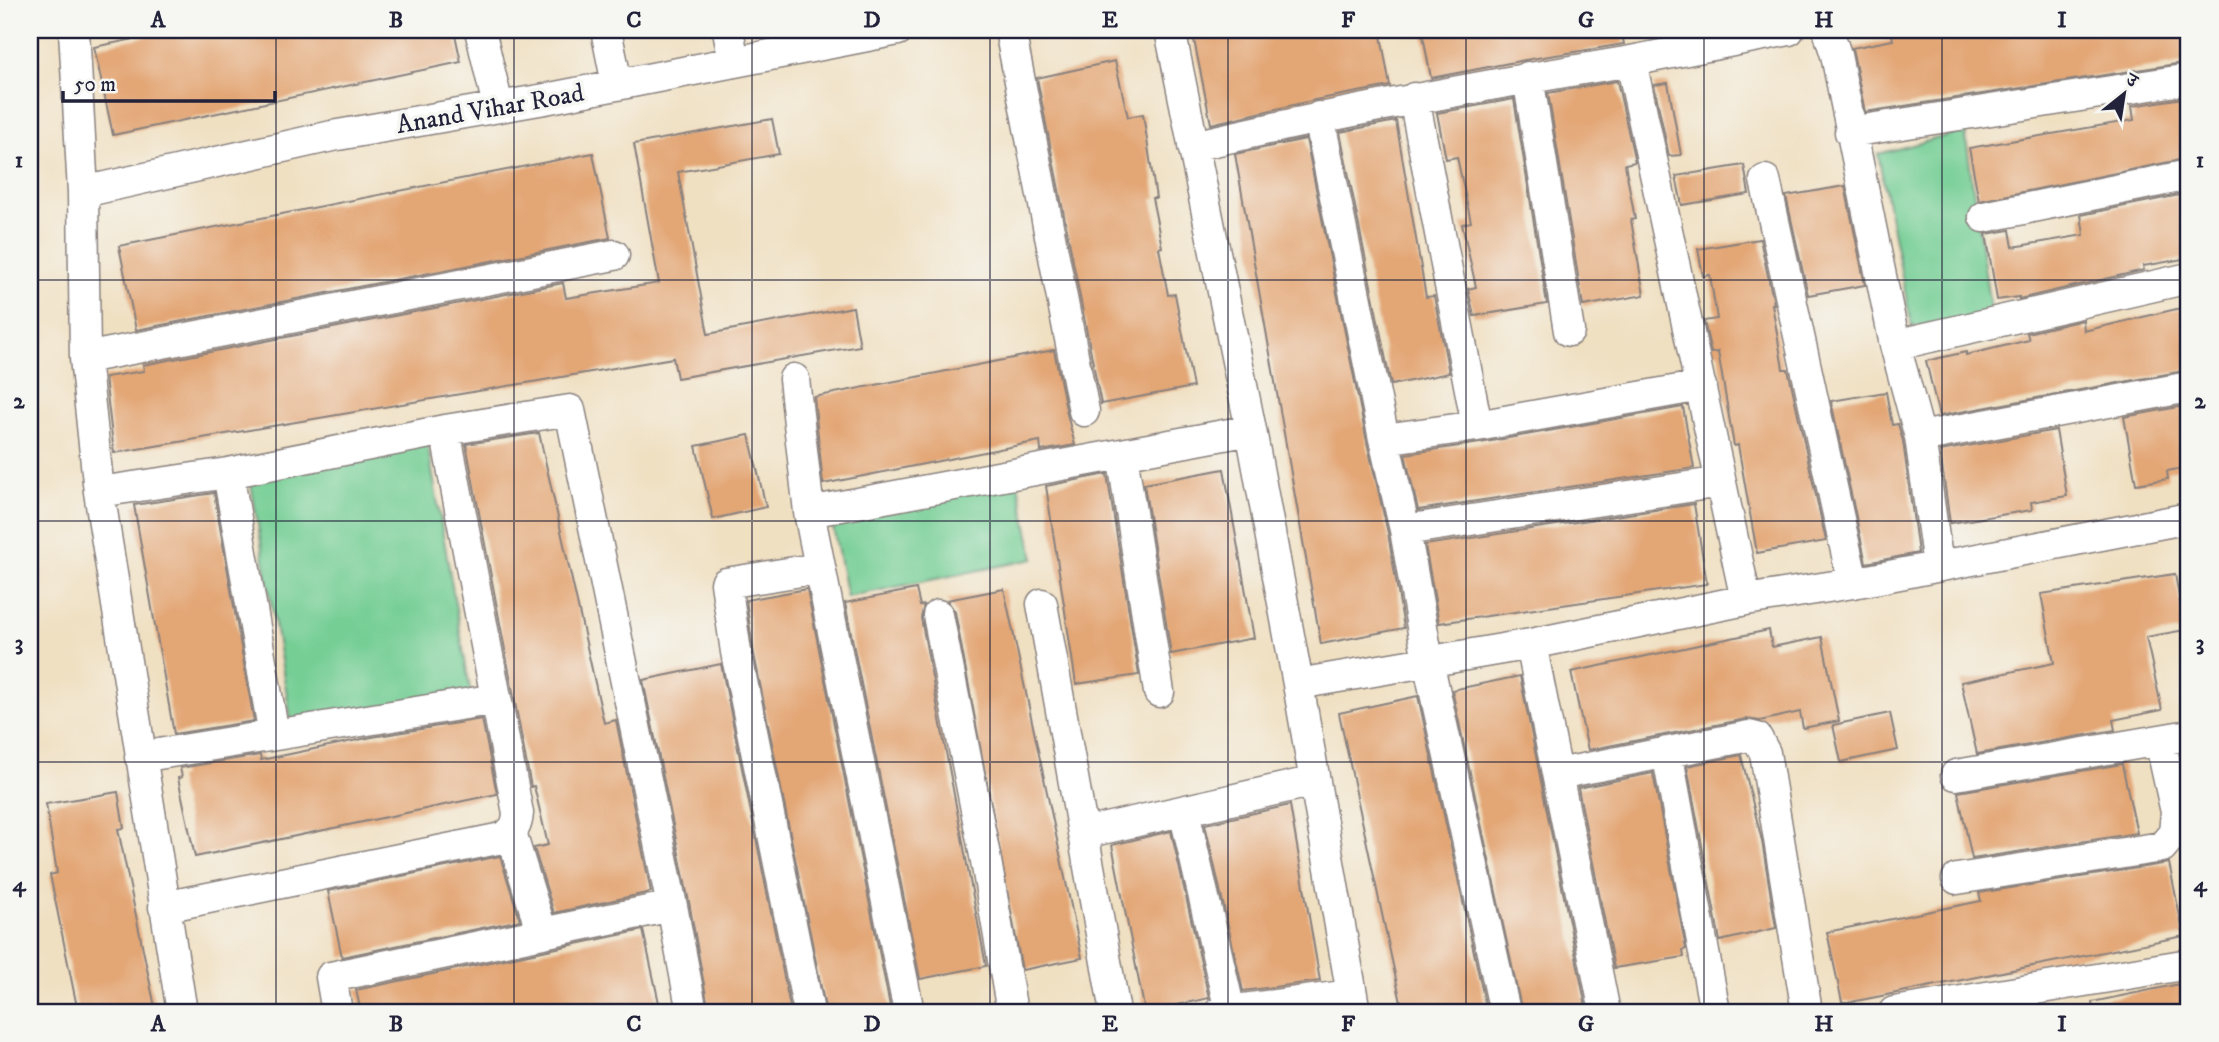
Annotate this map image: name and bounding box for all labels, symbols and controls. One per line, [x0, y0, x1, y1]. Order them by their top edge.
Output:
text: A [150, 6, 167, 35]
text: B [389, 6, 403, 35]
text: C [626, 6, 642, 35]
text: D [863, 6, 881, 35]
text: E [1102, 6, 1118, 35]
text: F [1341, 6, 1356, 35]
text: G [1578, 6, 1594, 35]
text: H [1814, 6, 1834, 35]
text: I [2057, 6, 2067, 35]
scale bar [63, 60, 275, 104]
north arrow [2090, 60, 2160, 130]
text: उ [2120, 67, 2143, 94]
text: 50 m [74, 72, 116, 98]
street label: Anand Vihar Road [394, 77, 587, 142]
text: 1 [15, 146, 23, 175]
text: 1 [2196, 146, 2204, 175]
text: 2 [13, 387, 25, 416]
text: 2 [2194, 387, 2206, 416]
text: 3 [15, 629, 23, 658]
text: 3 [2196, 629, 2204, 658]
text: 4 [12, 870, 27, 899]
text: 4 [2193, 870, 2208, 899]
text: A [150, 1010, 167, 1039]
text: B [389, 1010, 403, 1039]
text: C [626, 1010, 642, 1039]
text: D [863, 1010, 881, 1039]
text: E [1102, 1010, 1118, 1039]
text: F [1341, 1010, 1356, 1039]
text: G [1578, 1010, 1594, 1039]
text: H [1814, 1010, 1834, 1039]
text: I [2057, 1010, 2067, 1039]

